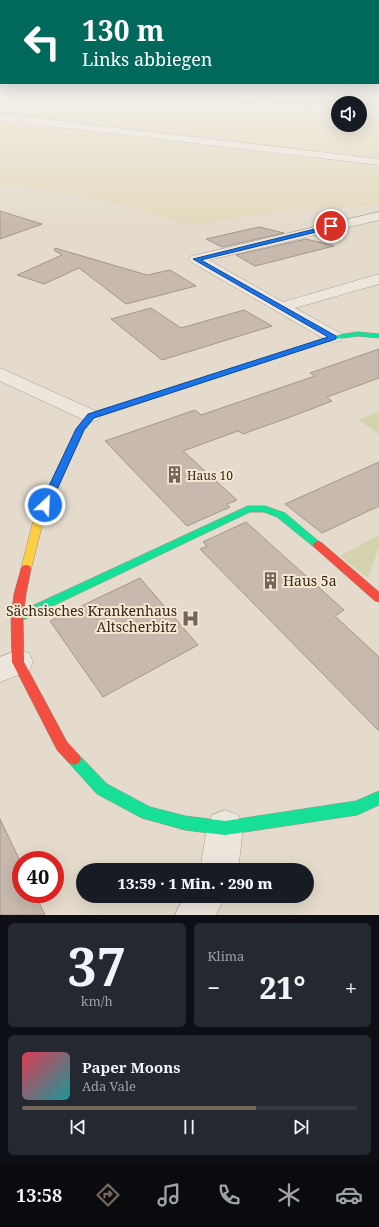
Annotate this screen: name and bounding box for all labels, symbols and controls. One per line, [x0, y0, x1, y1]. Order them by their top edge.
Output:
text: 130 m [82, 11, 164, 49]
icon: left [16, 16, 68, 68]
text: Links abbiegen [82, 47, 212, 71]
map controls [331, 96, 367, 132]
button: sound [331, 96, 367, 132]
pin [314, 209, 348, 243]
icon: arrive [320, 215, 342, 237]
building icon: Haus 10 [164, 465, 184, 485]
place label: Haus 10 [187, 467, 233, 484]
position arrow [24, 484, 66, 526]
building icon: Haus 5a [260, 570, 280, 590]
place label: Haus 5a [283, 571, 337, 590]
place label: Sächsisches Krankenhaus Altscherbitz [6, 601, 177, 636]
hospital icon: Sächsisches Krankenhaus Altscherbitz [180, 608, 200, 628]
speed limit sign: 40 [12, 851, 64, 903]
text: 13:59 · 1 Min. · 290 m [117, 873, 273, 893]
text: 37 [67, 930, 126, 1001]
text: Klima [208, 947, 244, 965]
text: 21° [259, 967, 305, 1008]
text: − [208, 972, 220, 1002]
text: + [345, 972, 357, 1002]
text: km/h [81, 992, 113, 1010]
text: Paper Moons [82, 1057, 181, 1077]
text: Ada Vale [82, 1077, 136, 1095]
icon: previous [67, 1116, 89, 1138]
icon: pause [178, 1116, 200, 1138]
icon: next [290, 1116, 312, 1138]
icon: directions [94, 1181, 122, 1209]
icon: music [155, 1181, 183, 1209]
icon: phone [215, 1181, 243, 1209]
icon: climate [275, 1181, 303, 1209]
icon: car [335, 1181, 363, 1209]
text: 13:58 [16, 1183, 62, 1207]

